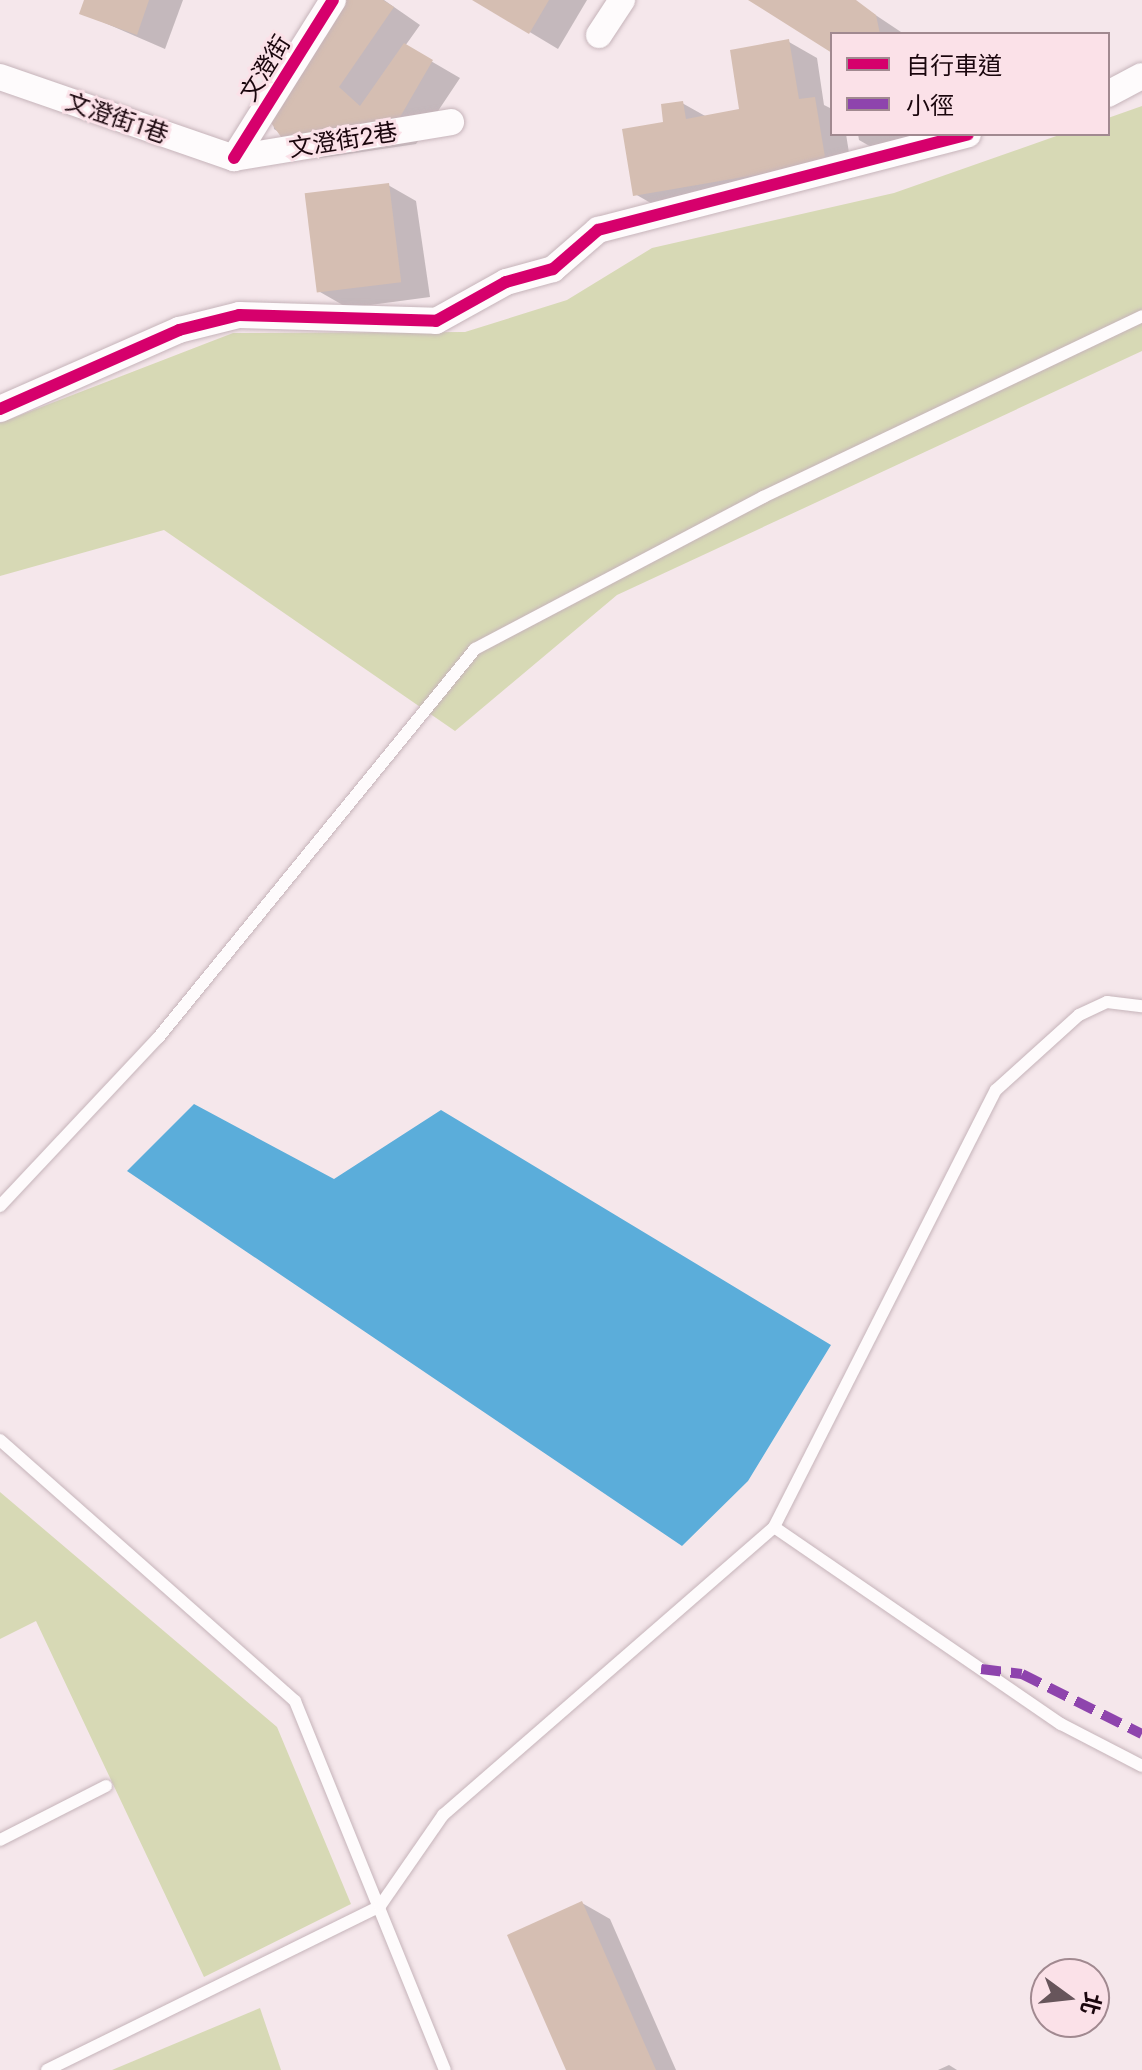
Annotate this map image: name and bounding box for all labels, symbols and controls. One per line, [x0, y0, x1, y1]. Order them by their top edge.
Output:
street label: 文澄街 [234, 30, 296, 106]
legend [830, 32, 1110, 136]
text: 自行車道 [906, 48, 1002, 83]
street label: 文澄街1巷 [62, 87, 172, 149]
text: 小徑 [906, 88, 954, 123]
street label: 文澄街2巷 [287, 117, 399, 163]
north arrow [1030, 1958, 1110, 2038]
text: 北 [1073, 1989, 1110, 2018]

